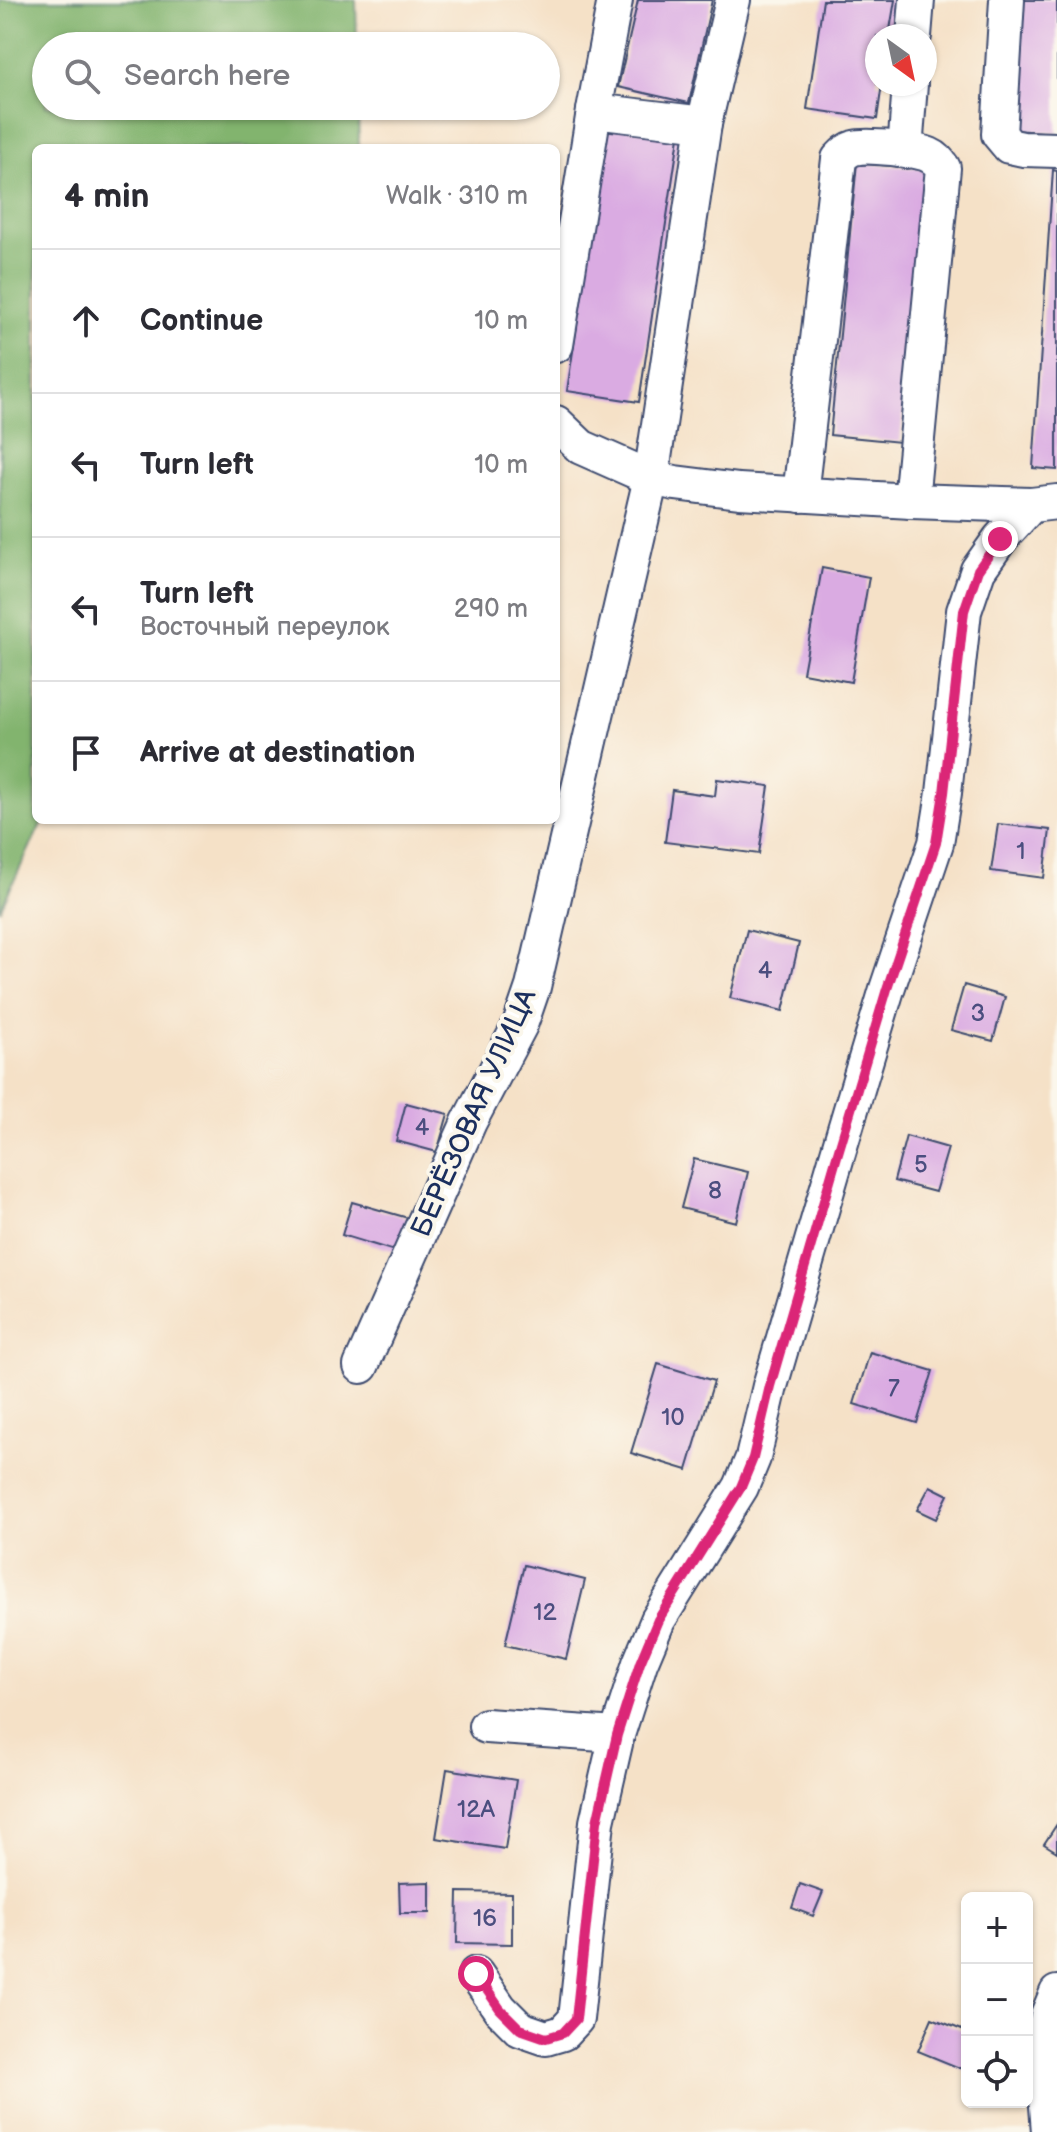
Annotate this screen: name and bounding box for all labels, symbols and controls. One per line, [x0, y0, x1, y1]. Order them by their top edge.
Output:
north arrow [865, 24, 937, 96]
search box [32, 32, 560, 120]
icon: search [60, 54, 104, 98]
text: Search here [124, 58, 290, 94]
text: 4 min [64, 176, 150, 217]
text: Walk · 310 m [386, 181, 528, 212]
icon: ahead [64, 299, 108, 343]
text: Continue [140, 303, 263, 339]
text: 10 m [474, 306, 528, 337]
icon: left [64, 443, 108, 487]
text: Turn left [140, 447, 254, 483]
text: 10 m [474, 450, 528, 481]
route end [982, 521, 1018, 557]
text: Turn left [140, 576, 254, 612]
icon: left [64, 587, 108, 631]
text: 290 m [454, 594, 528, 625]
text: Восточный переулок [140, 612, 390, 643]
icon: arrive [64, 731, 108, 775]
text: Arrive at destination [140, 735, 416, 771]
house number: 1 [1016, 837, 1026, 866]
house number: 4 [758, 956, 773, 985]
street label: БЕРЁЗОВАЯ УЛИЦА [404, 983, 544, 1242]
house number: 3 [971, 999, 985, 1028]
house number: 4 [415, 1113, 430, 1142]
house number: 5 [914, 1150, 928, 1179]
house number: 8 [708, 1176, 722, 1205]
house number: 7 [888, 1374, 900, 1403]
house number: 10 [661, 1403, 685, 1432]
house number: 12 [533, 1598, 557, 1627]
house number: 12А [457, 1795, 495, 1824]
map controls [961, 1892, 1033, 2108]
button: + [961, 1892, 1033, 1964]
house number: 16 [473, 1904, 497, 1933]
route start [458, 1956, 494, 1992]
button: − [961, 1964, 1033, 2036]
button: locate [961, 2036, 1033, 2108]

